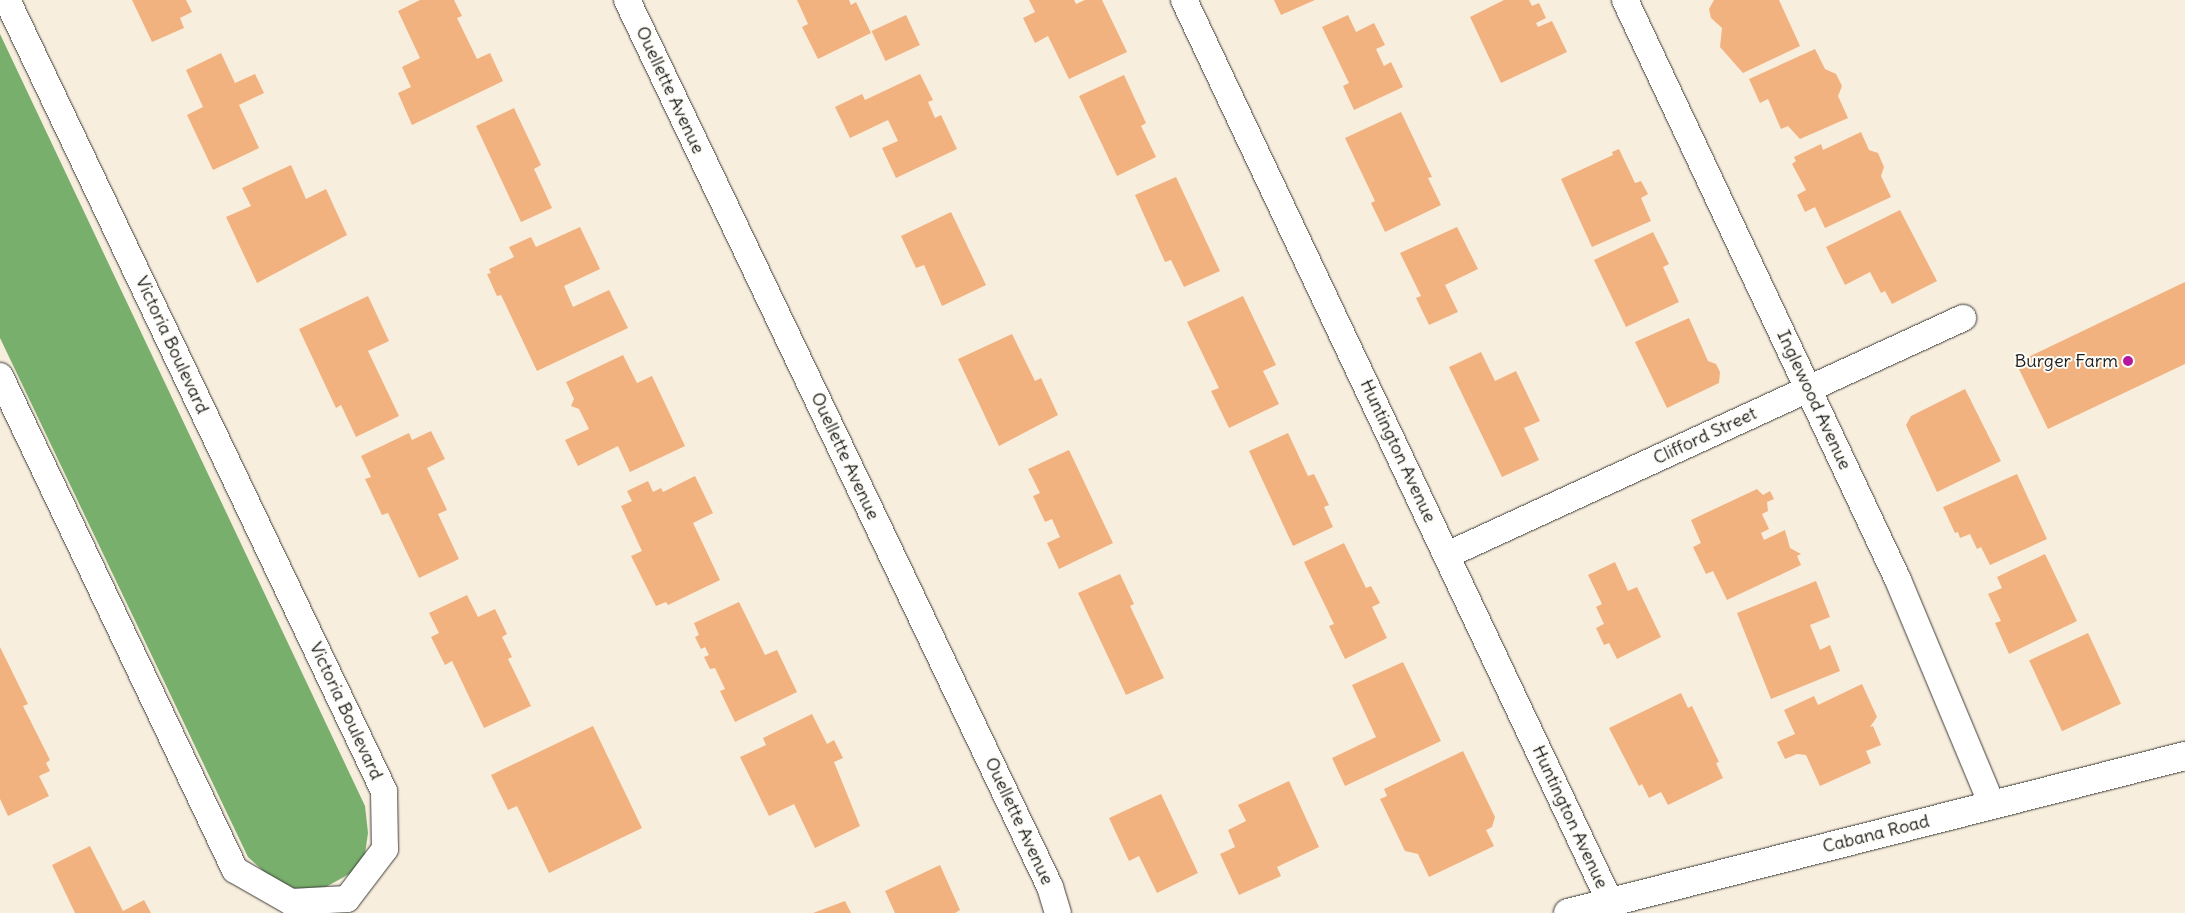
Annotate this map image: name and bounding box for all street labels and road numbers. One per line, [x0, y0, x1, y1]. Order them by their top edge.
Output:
street label: Ouellette Avenue [631, 23, 709, 157]
street label: Victoria Boulevard [131, 273, 213, 417]
street label: Inglewood Avenue [1772, 327, 1856, 473]
street label: Huntington Avenue [1355, 376, 1441, 526]
street label: Ouellette Avenue [806, 389, 884, 523]
street label: Clifford Street [1650, 403, 1760, 469]
street label: Victoria Boulevard [305, 639, 387, 783]
street label: Huntington Avenue [1527, 742, 1613, 892]
street label: Ouellette Avenue [980, 754, 1058, 888]
street label: Cabana Road [1820, 810, 1932, 858]

